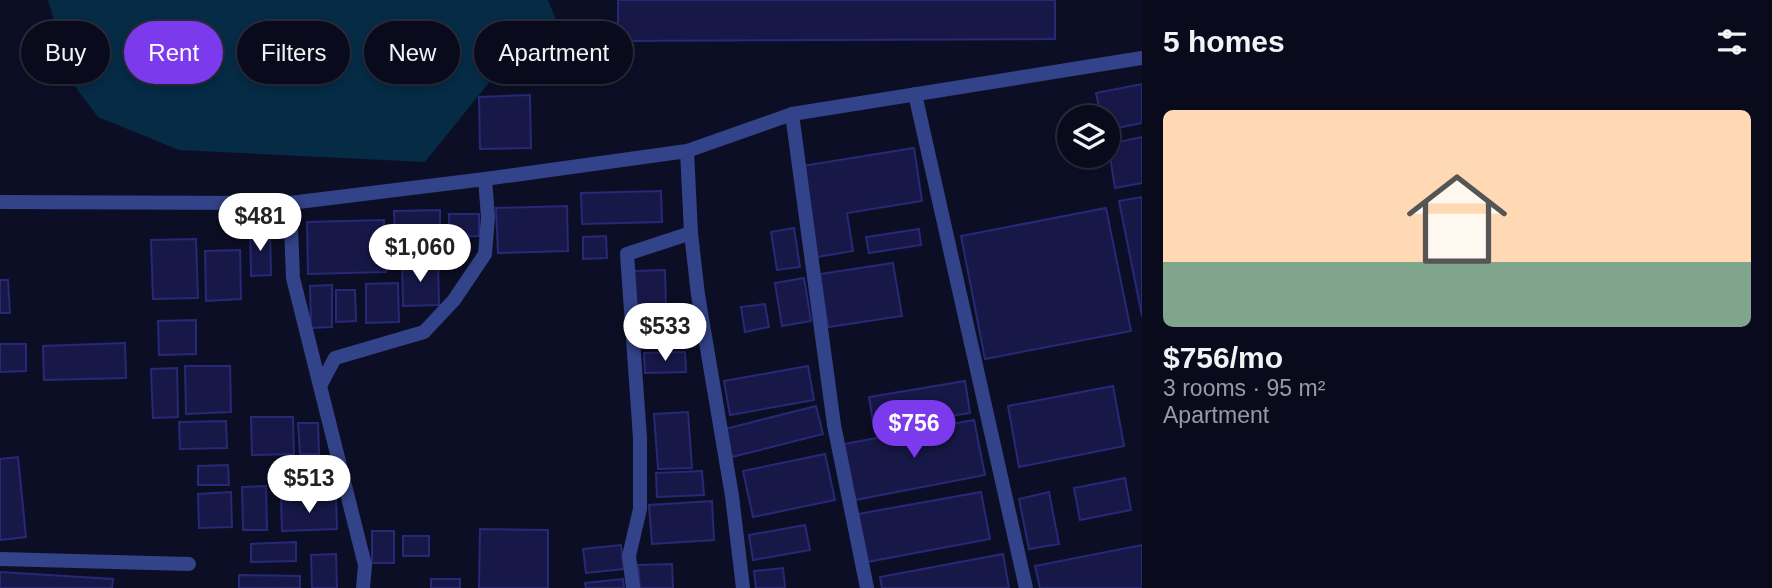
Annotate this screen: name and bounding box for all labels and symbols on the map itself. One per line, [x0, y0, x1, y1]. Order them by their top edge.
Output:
pin: $481 [219, 194, 301, 253]
pin: $1,060 [363, 224, 477, 284]
pin: $533 [624, 304, 706, 363]
pin: $756 [873, 400, 955, 460]
pin: $513 [268, 456, 350, 515]

